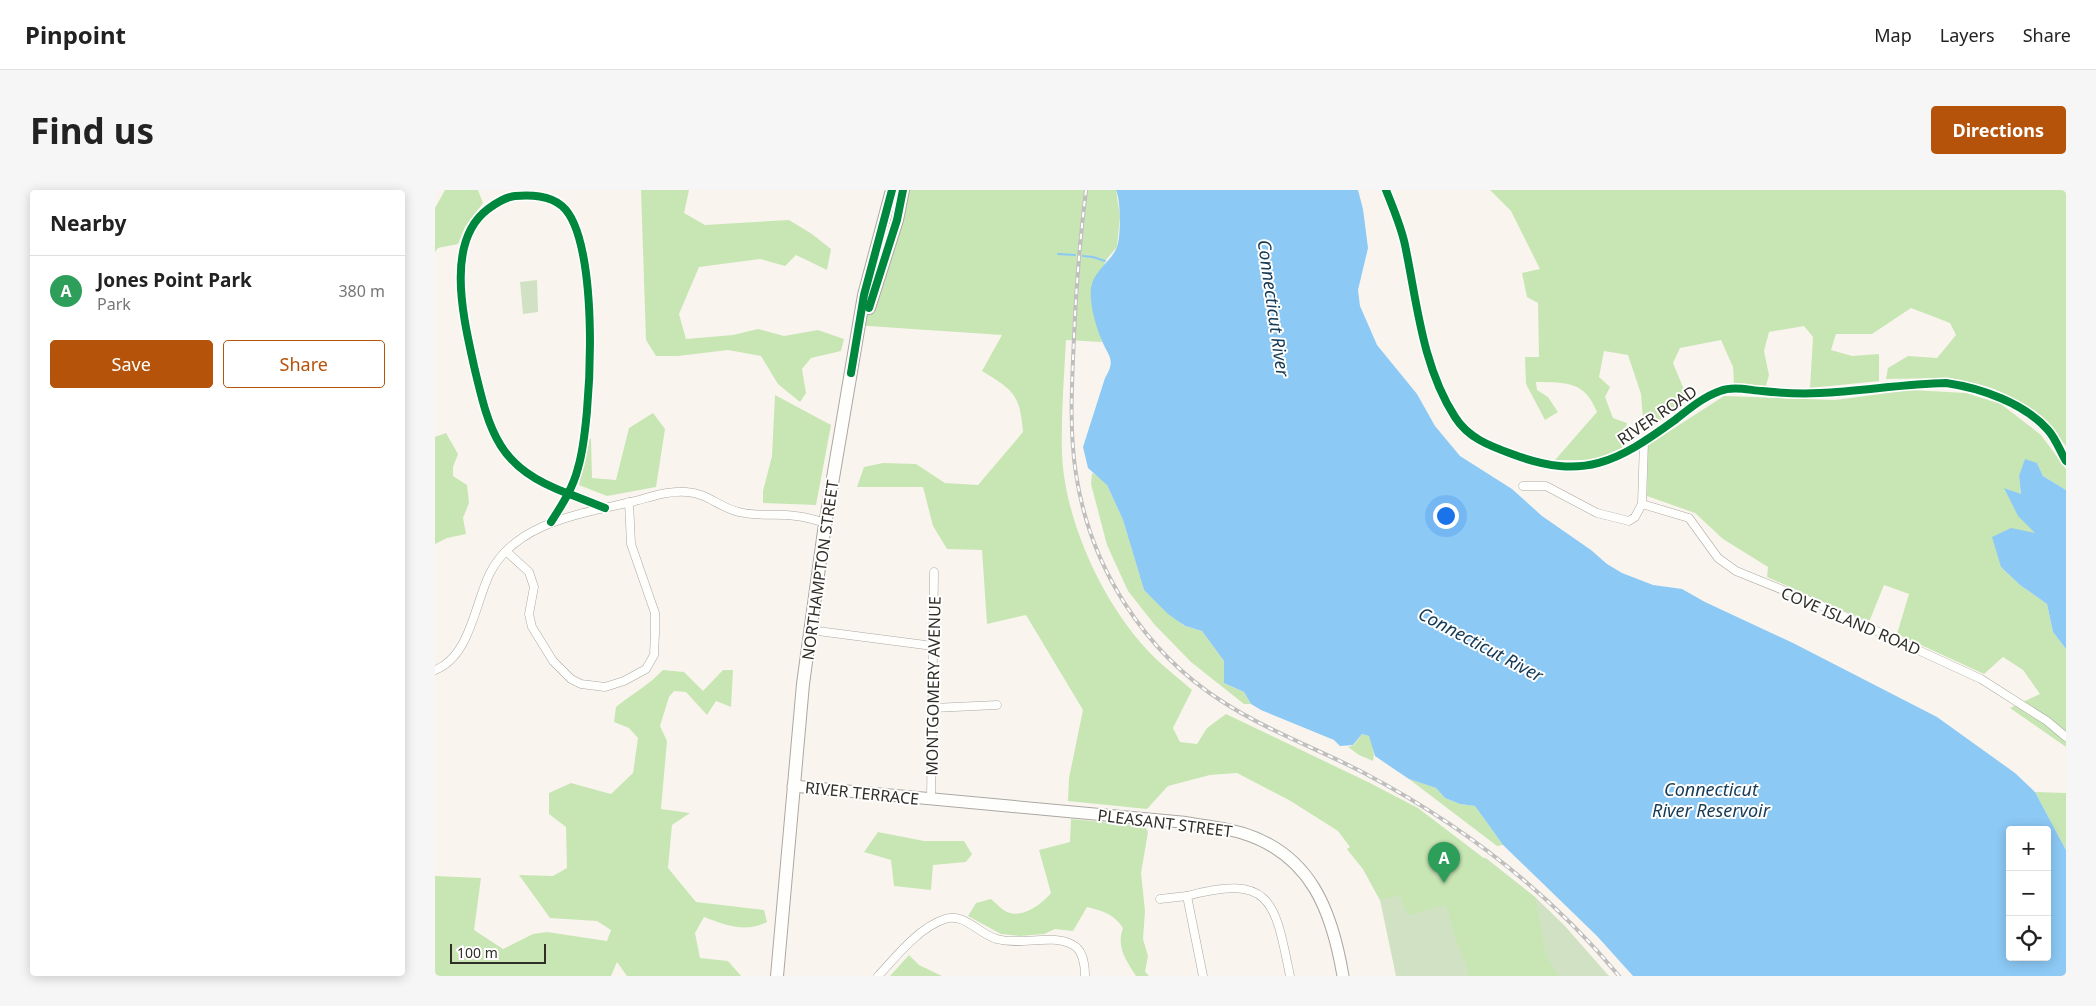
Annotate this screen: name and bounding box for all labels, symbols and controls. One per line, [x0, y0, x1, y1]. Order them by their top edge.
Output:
text: Pinpoint [25, 18, 126, 51]
text: Map [1874, 23, 1912, 47]
text: Layers [1940, 23, 1995, 47]
text: Share [2023, 23, 2071, 47]
button: Directions [1931, 106, 2066, 154]
text: Find us [30, 107, 154, 154]
text: Nearby [50, 209, 126, 237]
water label: Connecticut River [1253, 238, 1296, 379]
text: Jones Point Park [97, 267, 252, 293]
text: A [60, 280, 72, 302]
text: 380 m [338, 280, 385, 302]
text: Park [97, 293, 131, 315]
button: Save [50, 340, 213, 388]
button: Share [223, 340, 385, 388]
street label: RIVER ROAD [1613, 380, 1701, 450]
street label: NORTHAMPTON STREET [796, 479, 844, 661]
your location [1433, 503, 1459, 529]
street label: COVE ISLAND ROAD [1778, 582, 1924, 660]
street label: MONTGOMERY AVENUE [920, 596, 946, 776]
water label: Connecticut River [1414, 601, 1548, 687]
street label: RIVER TERRACE [804, 776, 920, 810]
water label: Connecticut River Reservoir [1652, 777, 1771, 822]
street label: PLEASANT STREET [1096, 804, 1234, 842]
map controls [2006, 826, 2051, 961]
button: + [2006, 826, 2051, 871]
pin: A [1428, 842, 1460, 883]
button: − [2006, 871, 2051, 916]
button: locate [2006, 916, 2051, 961]
scale bar [450, 941, 546, 964]
text: 100 m [457, 943, 498, 962]

